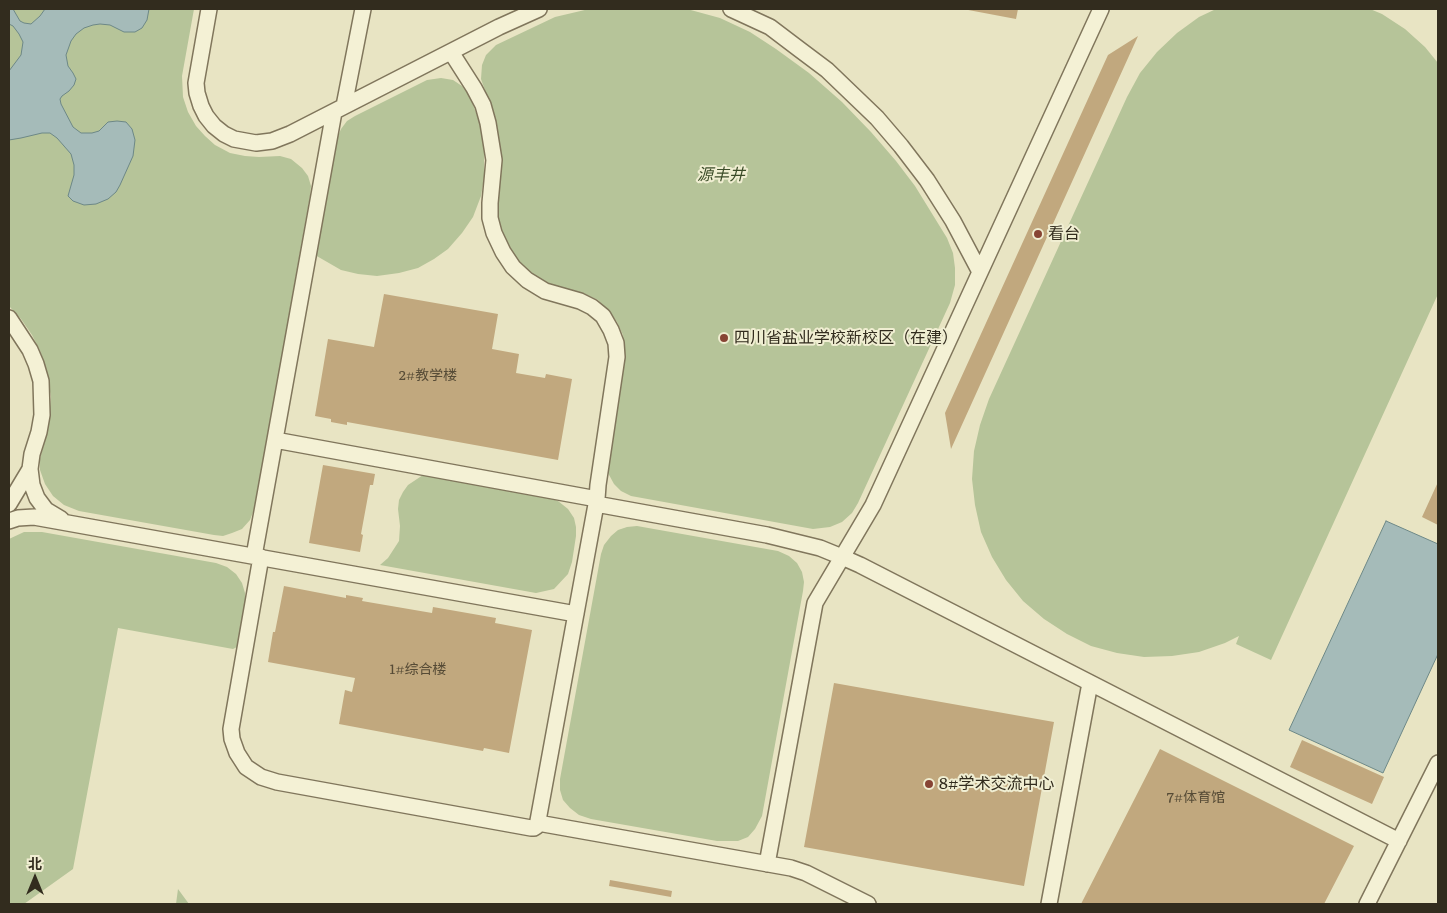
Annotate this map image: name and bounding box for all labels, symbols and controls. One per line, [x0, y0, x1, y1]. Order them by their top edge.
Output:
park label: 源丰井 [697, 165, 745, 185]
place label: 看台 [1048, 224, 1080, 244]
marker: 看台 [1032, 228, 1044, 240]
place label: 四川省盐业学校新校区（在建） [734, 328, 958, 348]
marker: 四川省盐业学校新校区（在建） [718, 332, 730, 344]
house number: 2#教学楼 [399, 368, 457, 384]
house number: 1#综合楼 [389, 662, 447, 678]
place label: 8#学术交流中心 [939, 774, 1055, 794]
marker: 8#学术交流中心 [923, 778, 935, 790]
house number: 7#体育馆 [1167, 790, 1225, 806]
north arrow [10, 853, 60, 903]
text: 北 [28, 853, 42, 873]

